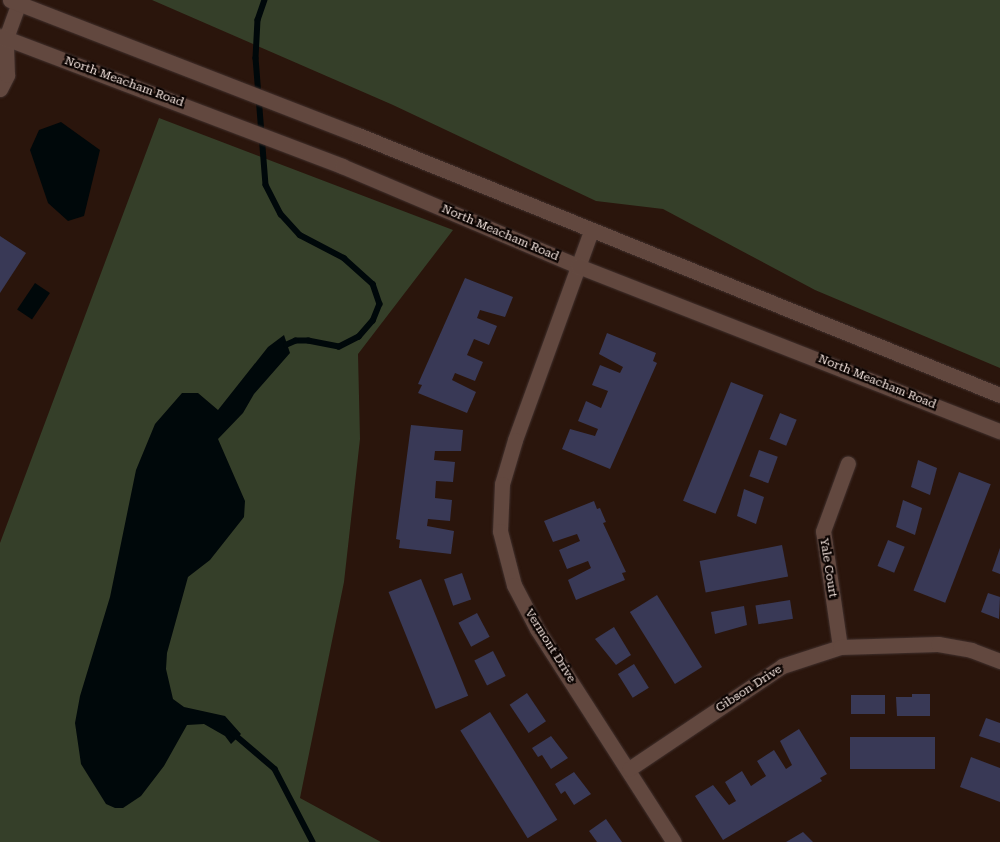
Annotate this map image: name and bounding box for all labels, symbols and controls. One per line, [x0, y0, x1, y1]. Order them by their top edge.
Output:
street label: North Meacham Road [62, 54, 186, 110]
street label: North Meacham Road [439, 202, 561, 264]
street label: North Meacham Road [816, 352, 938, 412]
street label: Yale Court [816, 537, 840, 599]
street label: Vermont Drive [522, 607, 578, 685]
street label: Gibson Drive [713, 662, 785, 716]

